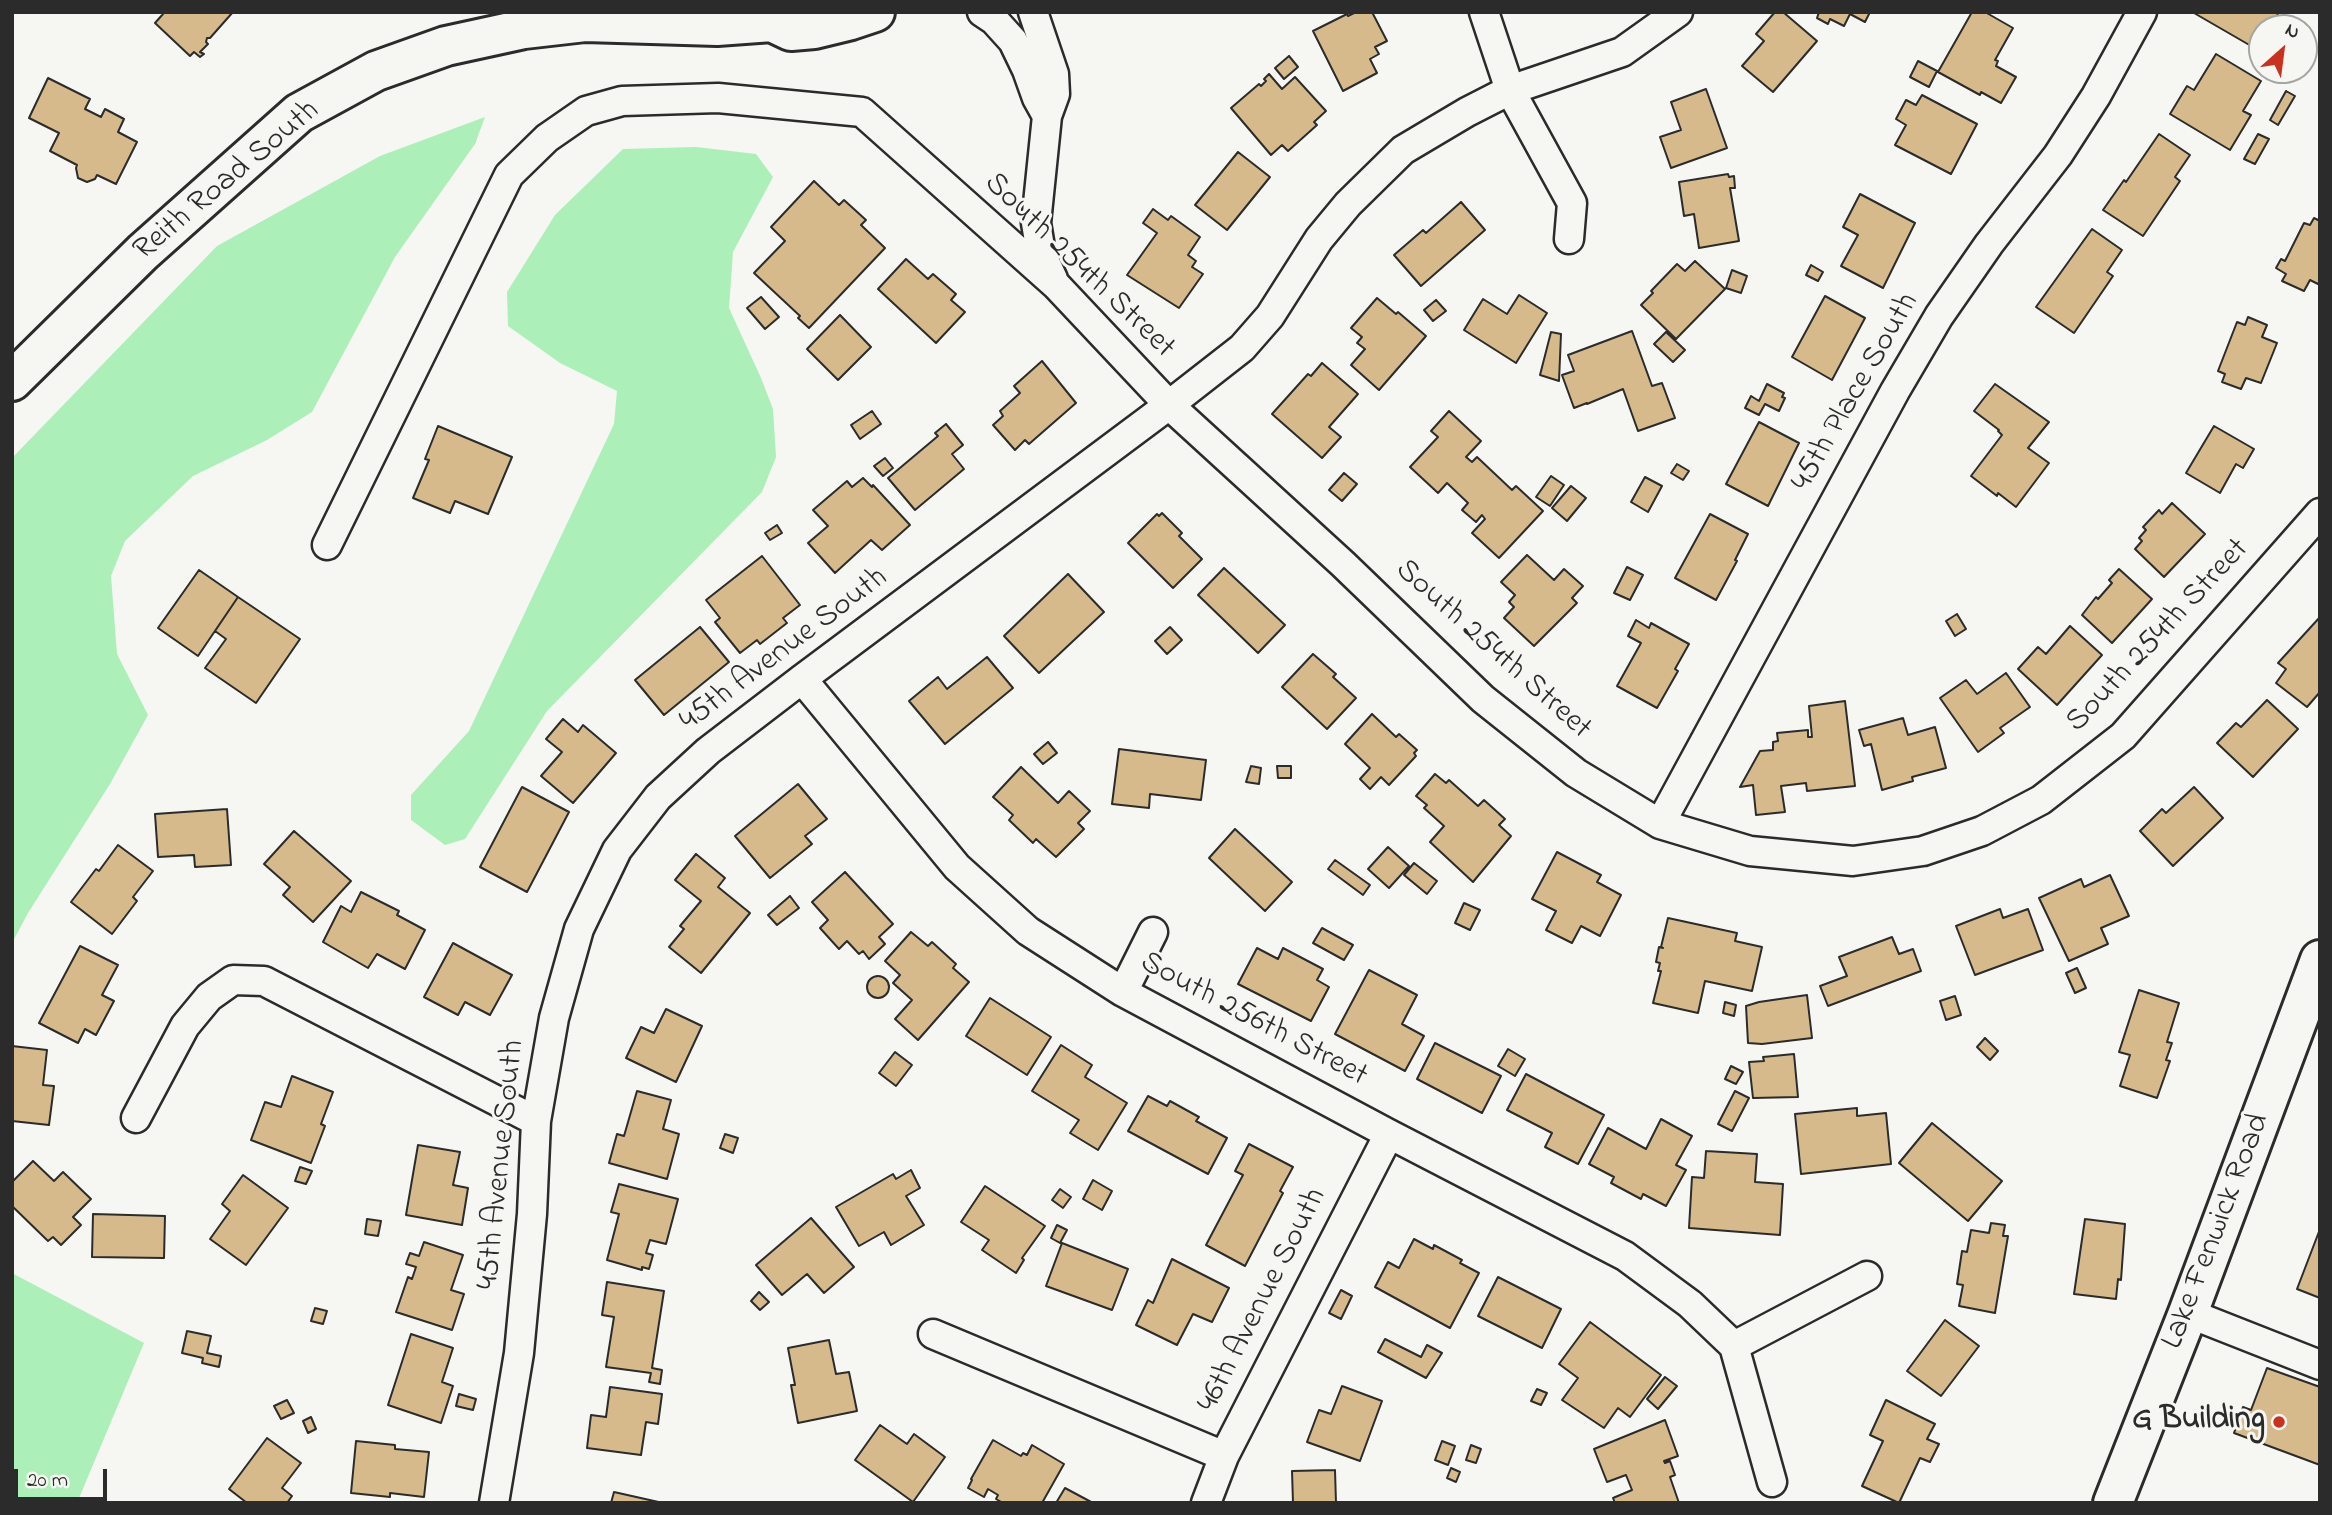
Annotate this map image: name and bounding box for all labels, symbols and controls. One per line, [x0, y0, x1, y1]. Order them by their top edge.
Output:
north arrow [2248, 14, 2318, 84]
text: N [2280, 17, 2304, 47]
street label: Reith Road South [127, 93, 329, 271]
street label: South 254th Street [974, 166, 1182, 368]
street label: 45th Place South [1785, 287, 1929, 499]
street label: South 254th Street [2059, 532, 2259, 742]
street label: South 254th Street [1386, 553, 1598, 749]
street label: 45th Avenue South [673, 560, 897, 742]
street label: South 256th Street [1133, 945, 1373, 1097]
street label: 45th Avenue South [471, 1038, 535, 1292]
street label: Lake Fenwick Road [2155, 1109, 2281, 1355]
street label: 46th Avenue South [1191, 1183, 1337, 1419]
place label: G Building [2132, 1403, 2265, 1441]
marker: G Building [2271, 1414, 2287, 1430]
scale bar [18, 1456, 110, 1500]
text: 20 m [27, 1466, 68, 1496]

